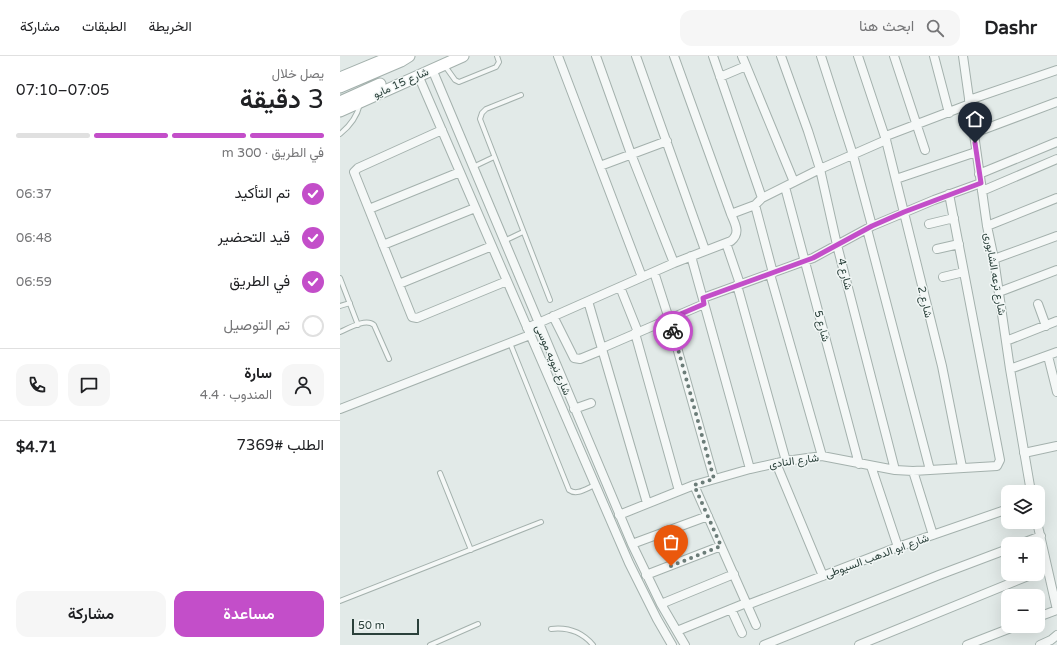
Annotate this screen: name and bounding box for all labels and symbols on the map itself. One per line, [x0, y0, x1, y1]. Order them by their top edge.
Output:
street label: شارع 15 مايو [371, 65, 431, 102]
pin [958, 102, 992, 143]
street label: شارع ترعه الشابورى [980, 232, 1009, 317]
street label: شارع 4 [834, 257, 855, 292]
street label: شارع 2 [914, 285, 935, 320]
street label: شارع 5 [811, 309, 832, 344]
courier [653, 311, 693, 351]
street label: شارع نبويه موسى [531, 323, 574, 398]
street label: شارع النادى [768, 451, 820, 472]
pin [654, 525, 688, 566]
street label: شارع ابو الدهب السيوطى [823, 531, 931, 582]
scale bar [352, 617, 419, 636]

